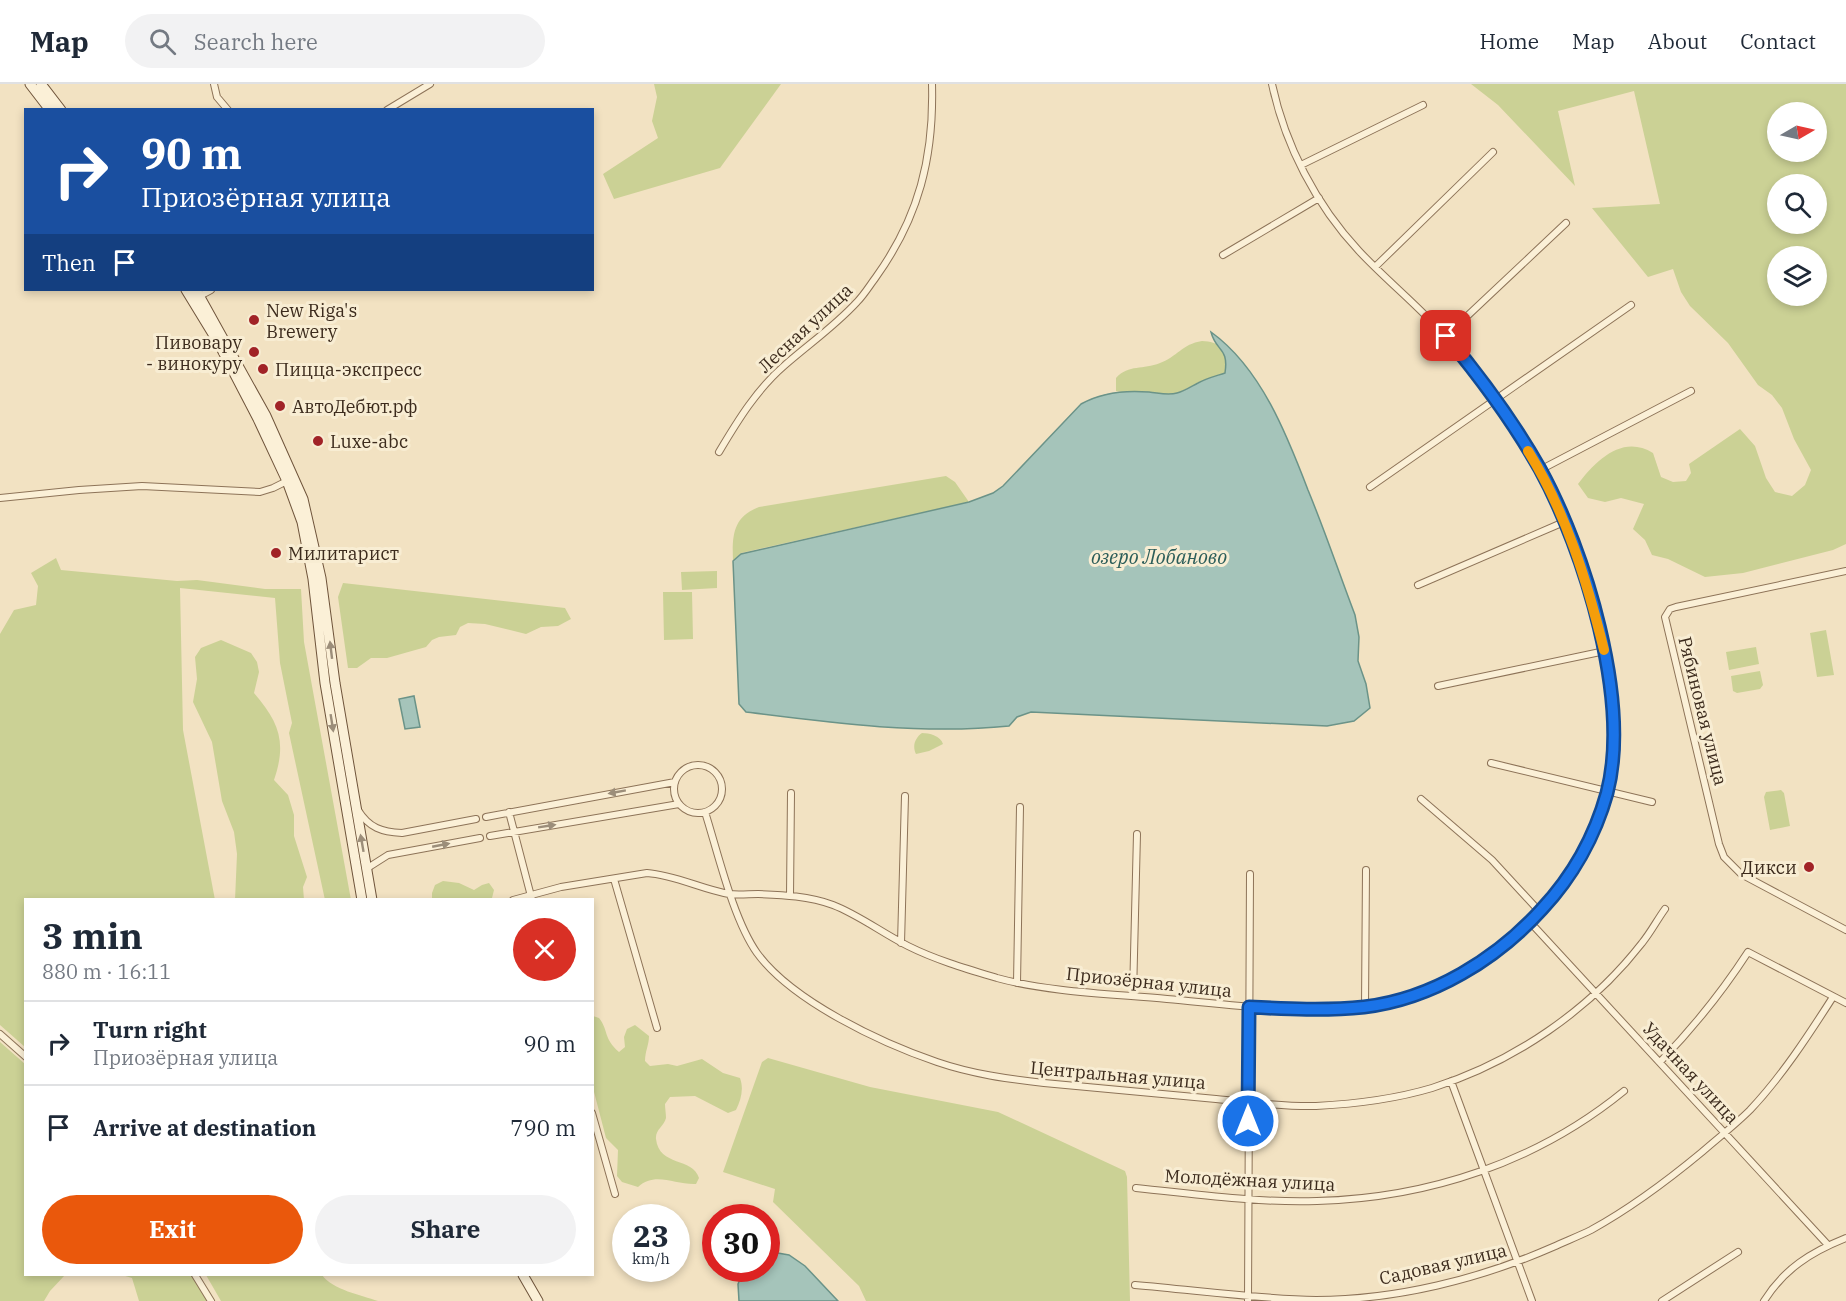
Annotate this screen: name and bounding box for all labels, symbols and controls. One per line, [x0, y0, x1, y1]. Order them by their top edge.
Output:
search box [125, 14, 545, 68]
text: Map [30, 23, 89, 60]
icon: search [146, 25, 179, 58]
text: Search here [194, 27, 318, 56]
text: Home [1479, 27, 1539, 55]
text: Map [1572, 27, 1615, 55]
text: About [1648, 27, 1707, 55]
text: Contact [1740, 27, 1816, 55]
north arrow [1767, 102, 1827, 162]
map controls [1767, 102, 1827, 306]
text: 90 m [141, 126, 242, 181]
icon: right [42, 132, 120, 210]
button: search [1767, 174, 1827, 234]
text: Приозёрная улица [141, 179, 391, 214]
icon: arrive [108, 246, 141, 279]
button: layers [1767, 246, 1827, 306]
text: Then [42, 248, 96, 277]
street label: Лесная улица [753, 278, 857, 378]
place label: New Riga's Brewery [266, 299, 357, 343]
pin [1420, 310, 1471, 361]
marker: New Riga's Brewery [247, 313, 261, 327]
icon: arrive [1429, 319, 1462, 352]
place label: Пивовару - винокуру [146, 331, 242, 375]
marker: Пивовару - винокуру [247, 345, 261, 359]
place label: Пицца-экспресс [275, 358, 422, 381]
marker: Пицца-экспресс [256, 362, 270, 376]
place label: АвтоДебют.рф [292, 395, 418, 418]
marker: АвтоДебют.рф [273, 399, 287, 413]
place label: Luxe-abc [330, 430, 408, 453]
marker: Luxe-abc [311, 434, 325, 448]
place label: Милитарист [288, 542, 399, 565]
water label: озеро Лобаново [1091, 543, 1227, 570]
marker: Милитарист [269, 546, 283, 560]
street label: Рябиновая улица [1673, 634, 1733, 788]
one-way arrow [326, 640, 336, 659]
one-way arrow [327, 714, 336, 733]
one-way arrow [607, 788, 626, 797]
one-way arrow [538, 821, 557, 830]
one-way arrow [357, 833, 366, 852]
one-way arrow [432, 840, 451, 849]
place label: Дикси [1741, 856, 1797, 879]
marker: Дикси [1802, 860, 1816, 874]
text: 3 min [42, 912, 143, 959]
button: close [513, 918, 576, 981]
text: 880 m · 16:11 [42, 958, 171, 985]
street label: Приозёрная улица [1065, 962, 1233, 1002]
text: Turn right [93, 1015, 207, 1044]
street label: Удачная улица [1638, 1017, 1744, 1129]
icon: right [42, 1027, 75, 1060]
text: 90 m [524, 1029, 576, 1058]
text: Приозёрная улица [93, 1044, 278, 1071]
street label: Центральная улица [1029, 1056, 1207, 1094]
position arrow [1216, 1089, 1280, 1153]
icon: arrive [42, 1111, 75, 1144]
text: Arrive at destination [93, 1113, 316, 1142]
text: 790 m [510, 1113, 576, 1142]
street label: Молодёжная улица [1164, 1164, 1336, 1196]
button: Exit [42, 1195, 303, 1264]
button: Share [315, 1195, 576, 1264]
speed limit sign: 30 [702, 1204, 780, 1282]
text: 23 [633, 1216, 669, 1255]
street label: Садовая улица [1377, 1238, 1509, 1290]
text: km/h [632, 1249, 670, 1268]

